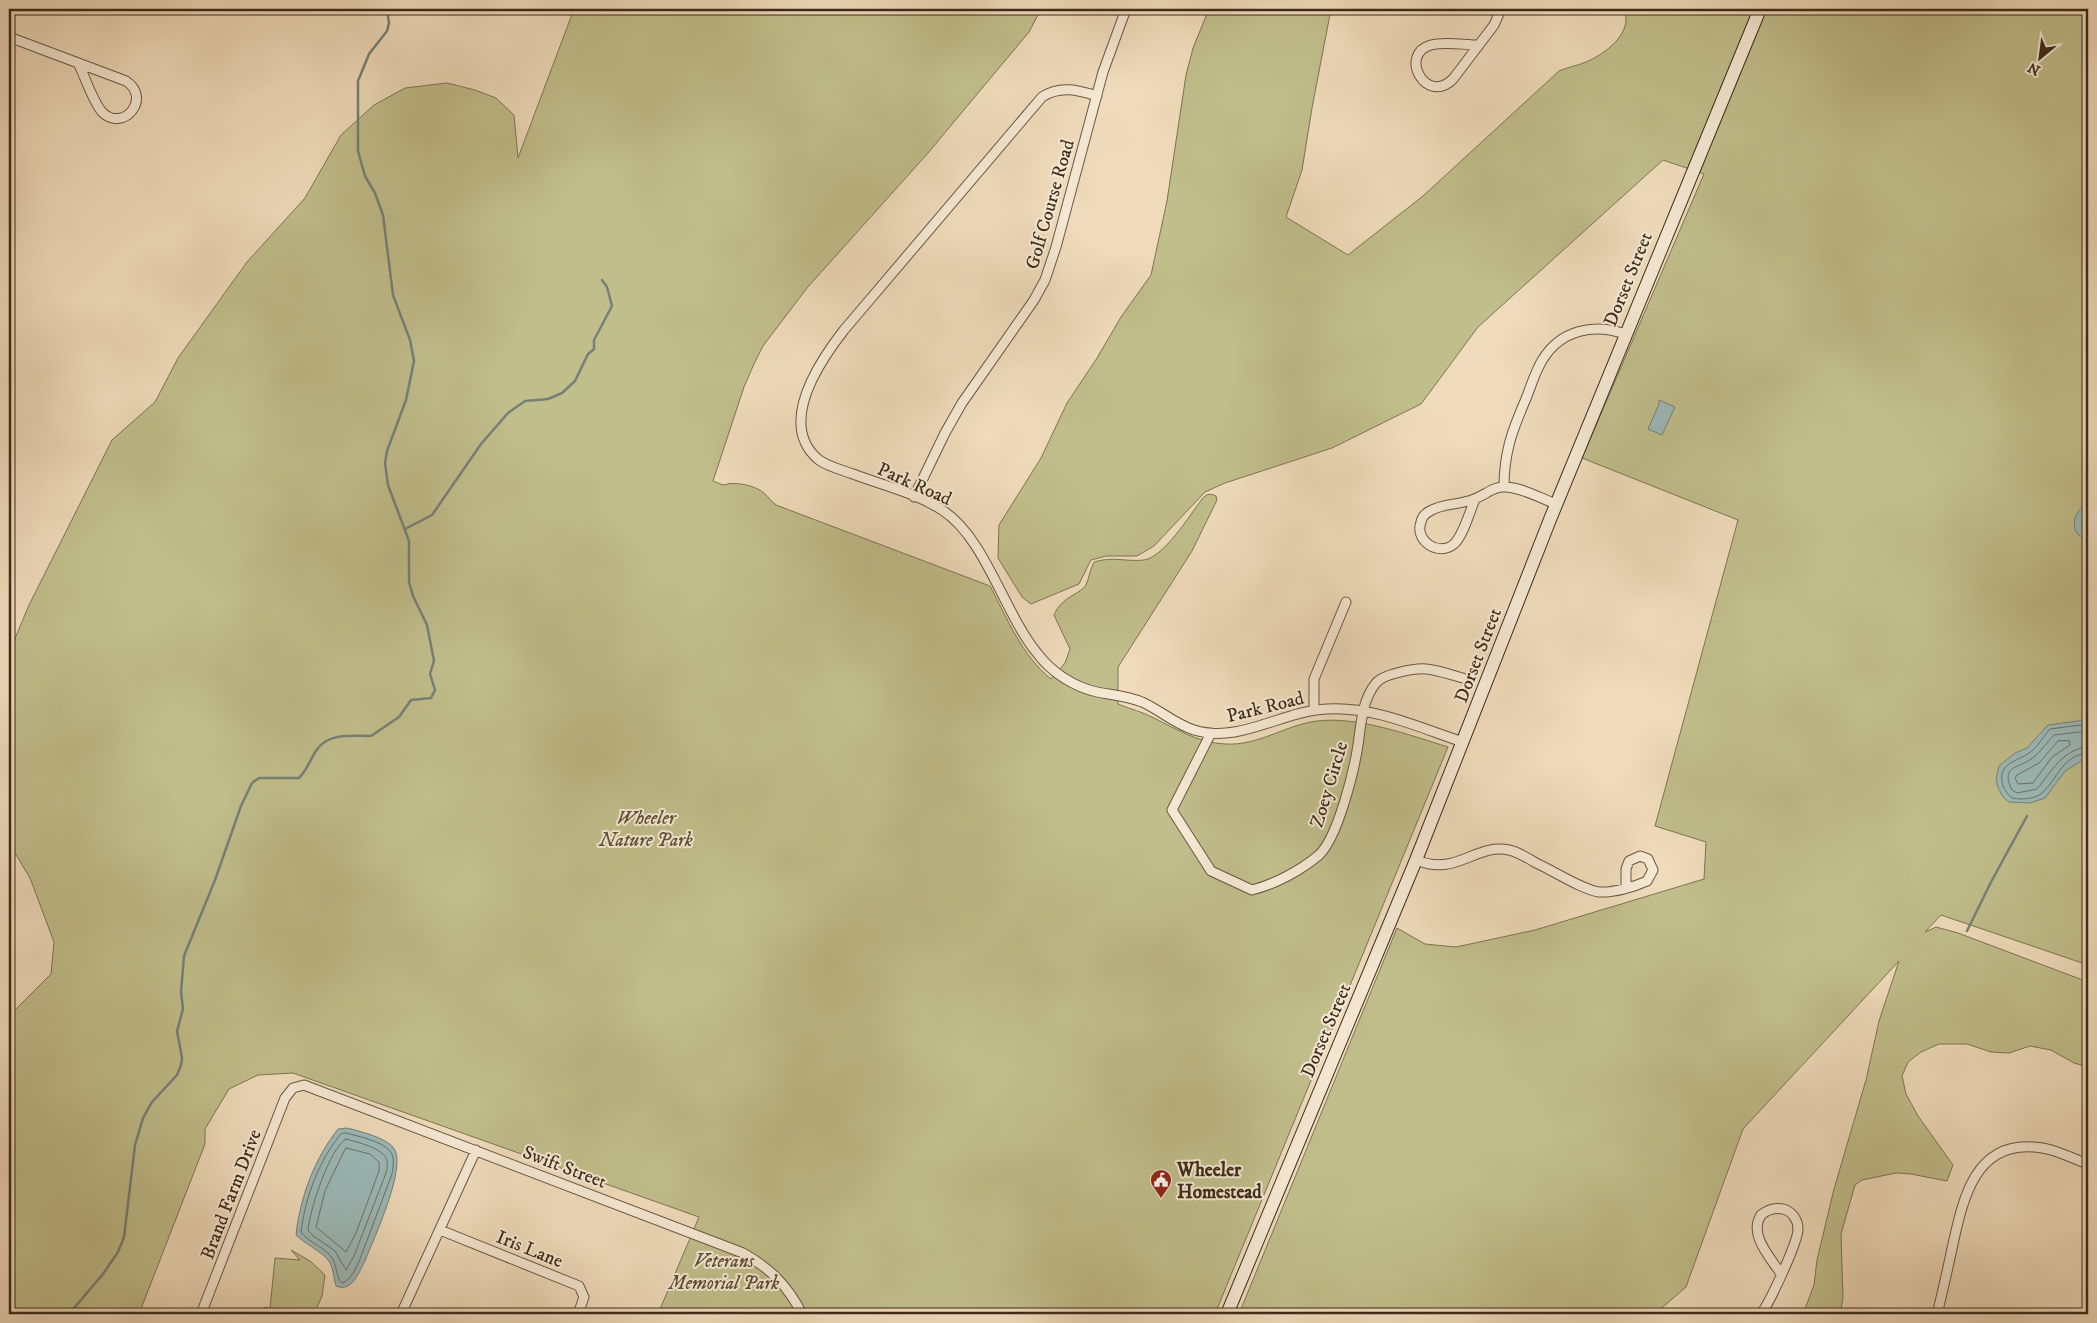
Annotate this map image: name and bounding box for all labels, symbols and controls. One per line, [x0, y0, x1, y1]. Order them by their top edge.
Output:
north arrow [2014, 32, 2064, 82]
text: N [2024, 58, 2044, 79]
street label: Golf Course Road [1021, 136, 1080, 272]
street label: Dorset Street [1599, 229, 1658, 330]
street label: Park Road [874, 458, 956, 511]
street label: Dorset Street [1450, 605, 1507, 706]
street label: Park Road [1224, 687, 1307, 728]
street label: Zoey Circle [1305, 739, 1353, 830]
park label: Wheeler Nature Park [598, 807, 693, 852]
street label: Dorset Street [1296, 980, 1356, 1081]
street label: Brand Farm Drive [196, 1126, 267, 1263]
street label: Swift Street [519, 1141, 610, 1194]
place label: Wheeler Homestead [1176, 1159, 1262, 1204]
public building icon: Wheeler Homestead [1149, 1168, 1173, 1199]
street label: Iris Lane [493, 1226, 566, 1273]
park label: Veterans Memorial Park [667, 1250, 779, 1295]

